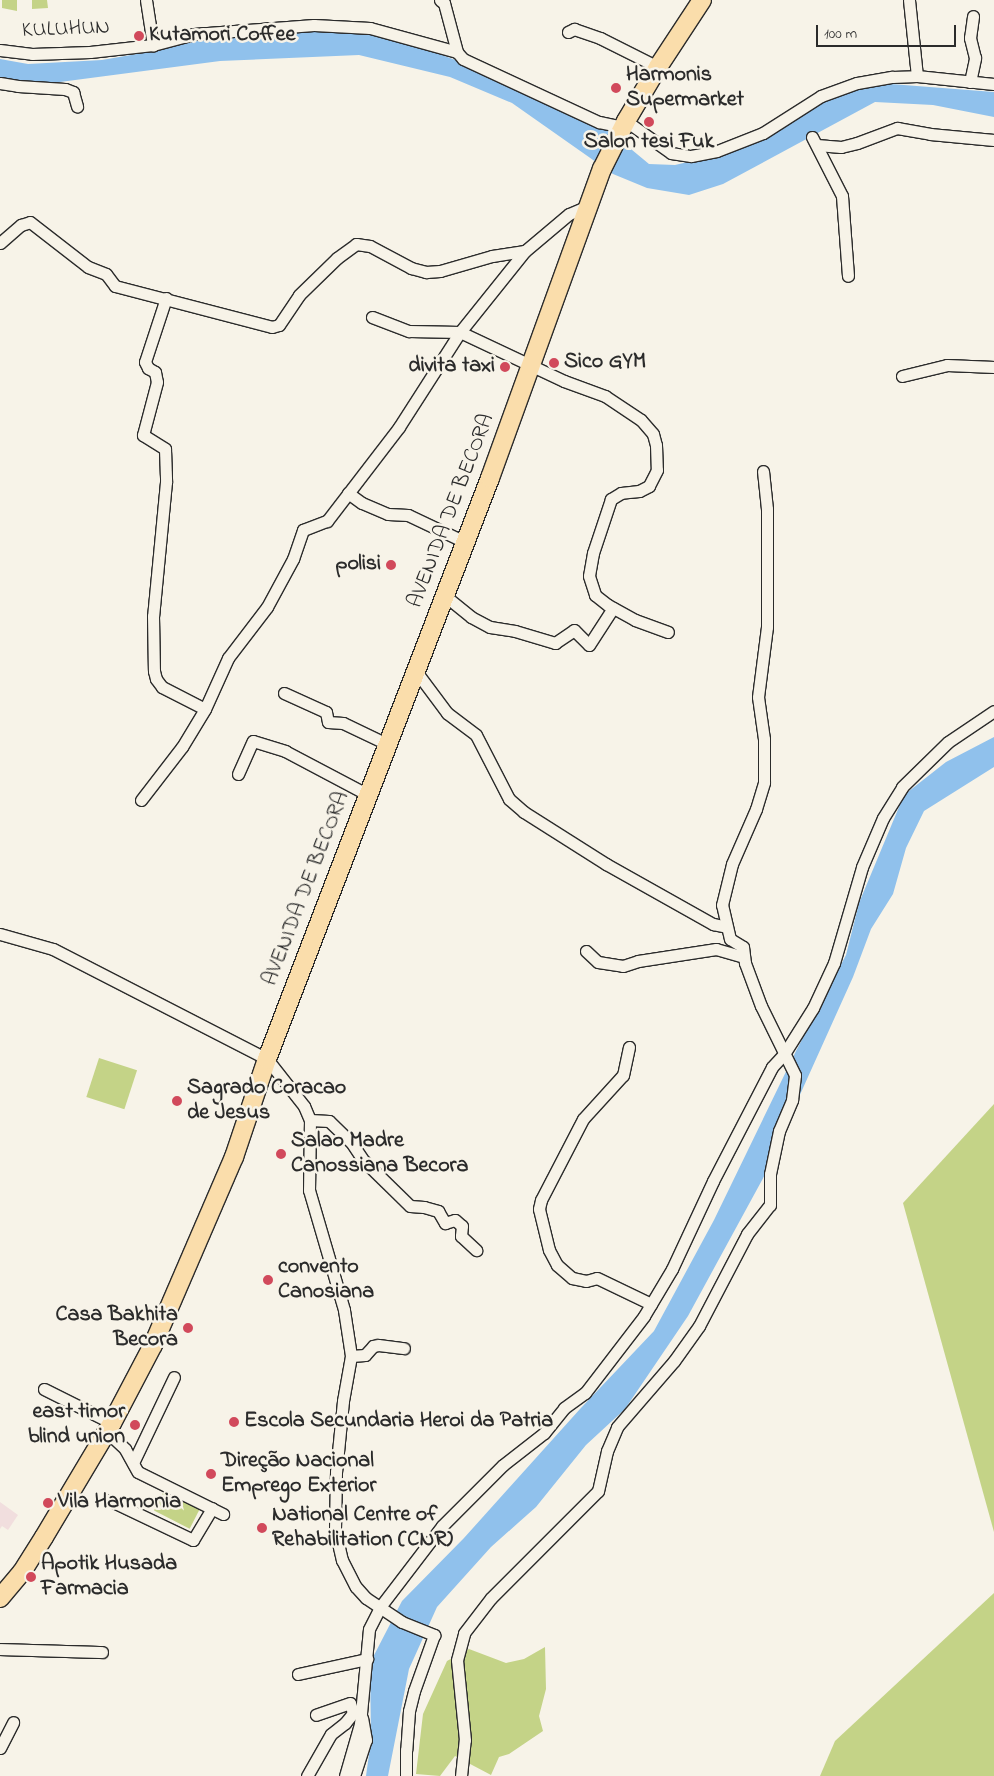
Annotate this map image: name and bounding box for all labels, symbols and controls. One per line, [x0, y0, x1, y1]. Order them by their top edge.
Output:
street label: KULUHUN [21, 15, 111, 45]
scale bar [819, 15, 959, 47]
place label: Kutamori Coffee [149, 23, 295, 49]
text: 100 m [824, 23, 857, 45]
marker: Kutamori Coffee [133, 30, 145, 42]
place label: Harmonis Supermarket [626, 62, 744, 114]
marker: Harmonis Supermarket [610, 82, 622, 94]
marker: Salon tesi Fuk [643, 116, 655, 128]
place label: Salon tesi Fuk [584, 130, 714, 156]
place label: Sico GYM [564, 350, 646, 376]
place label: divita taxi [408, 354, 495, 380]
marker: Sico GYM [548, 357, 560, 369]
marker: divita taxi [499, 361, 511, 373]
street label: AVENIDA DE BECORA [403, 410, 501, 612]
place label: polisi [335, 552, 381, 578]
marker: polisi [385, 559, 397, 571]
street label: AVENIDA DE BECORA [258, 788, 356, 990]
place label: Sagrado Coracao de Jesus [187, 1075, 346, 1126]
marker: Sagrado Coracao de Jesus [171, 1095, 183, 1107]
place label: Salao Madre Canossiana Becora [291, 1128, 468, 1180]
marker: Salao Madre Canossiana Becora [275, 1148, 287, 1160]
place label: convento Canosiana [278, 1254, 374, 1306]
marker: convento Canosiana [262, 1274, 274, 1286]
place label: Casa Bakhita Becora [55, 1302, 178, 1354]
marker: Casa Bakhita Becora [182, 1322, 194, 1334]
place label: east timor blind union [28, 1399, 125, 1450]
place label: Escola Secundaria Heroi da Patria [244, 1409, 553, 1435]
marker: Escola Secundaria Heroi da Patria [228, 1416, 240, 1428]
marker: east timor blind union [129, 1419, 141, 1431]
place label: Direção Nacional Emprego Exterior [221, 1448, 376, 1500]
marker: Direção Nacional Emprego Exterior [205, 1468, 217, 1480]
place label: Vila Harmonia [58, 1490, 181, 1516]
marker: Vila Harmonia [42, 1497, 54, 1509]
place label: National Centre of Rehabilitation (CNR) [272, 1502, 453, 1554]
marker: National Centre of Rehabilitation (CNR) [256, 1522, 268, 1534]
place label: Apotik Husada Farmacia [41, 1551, 177, 1602]
marker: Apotik Husada Farmacia [25, 1571, 37, 1583]

